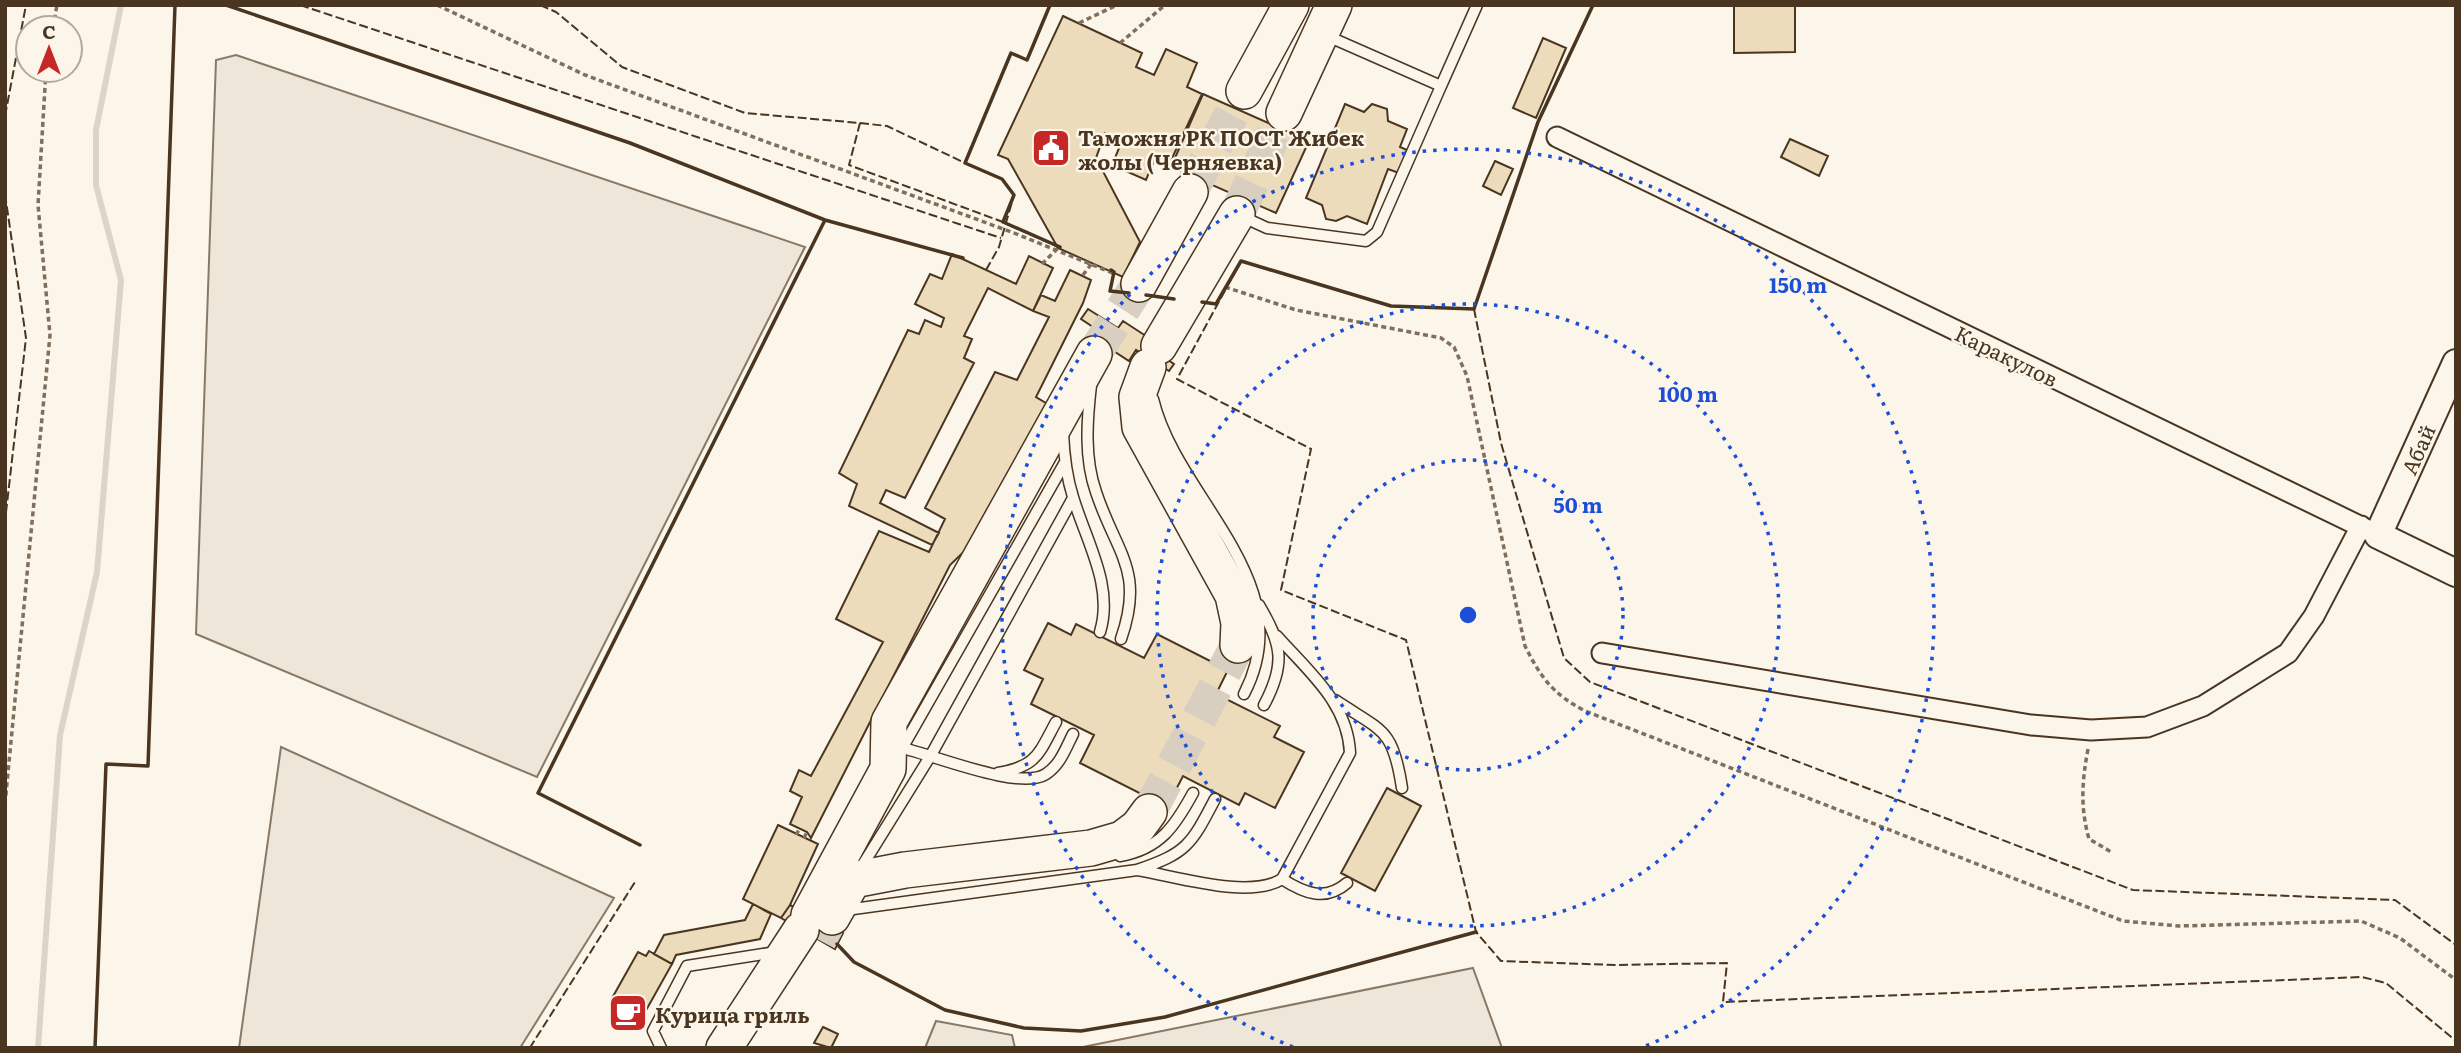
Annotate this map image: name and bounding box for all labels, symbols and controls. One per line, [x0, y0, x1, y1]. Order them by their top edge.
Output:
north arrow [14, 14, 84, 84]
text: С [42, 17, 56, 45]
place label: Таможня РК ПОСТ Жибек жолы (Черняевка) [1078, 121, 1365, 176]
public building icon: Таможня РК ПОСТ Жибек жолы (Черняевка) [1030, 127, 1072, 169]
text: 150 m [1769, 268, 1827, 299]
street label: Каракулов [1950, 317, 2064, 393]
text: 100 m [1658, 377, 1718, 408]
street label: Абай [2392, 419, 2442, 479]
text: 50 m [1553, 488, 1603, 519]
centre of rings [1456, 603, 1480, 627]
cafe icon: Курица гриль [607, 992, 649, 1034]
place label: Курица гриль [655, 998, 810, 1029]

